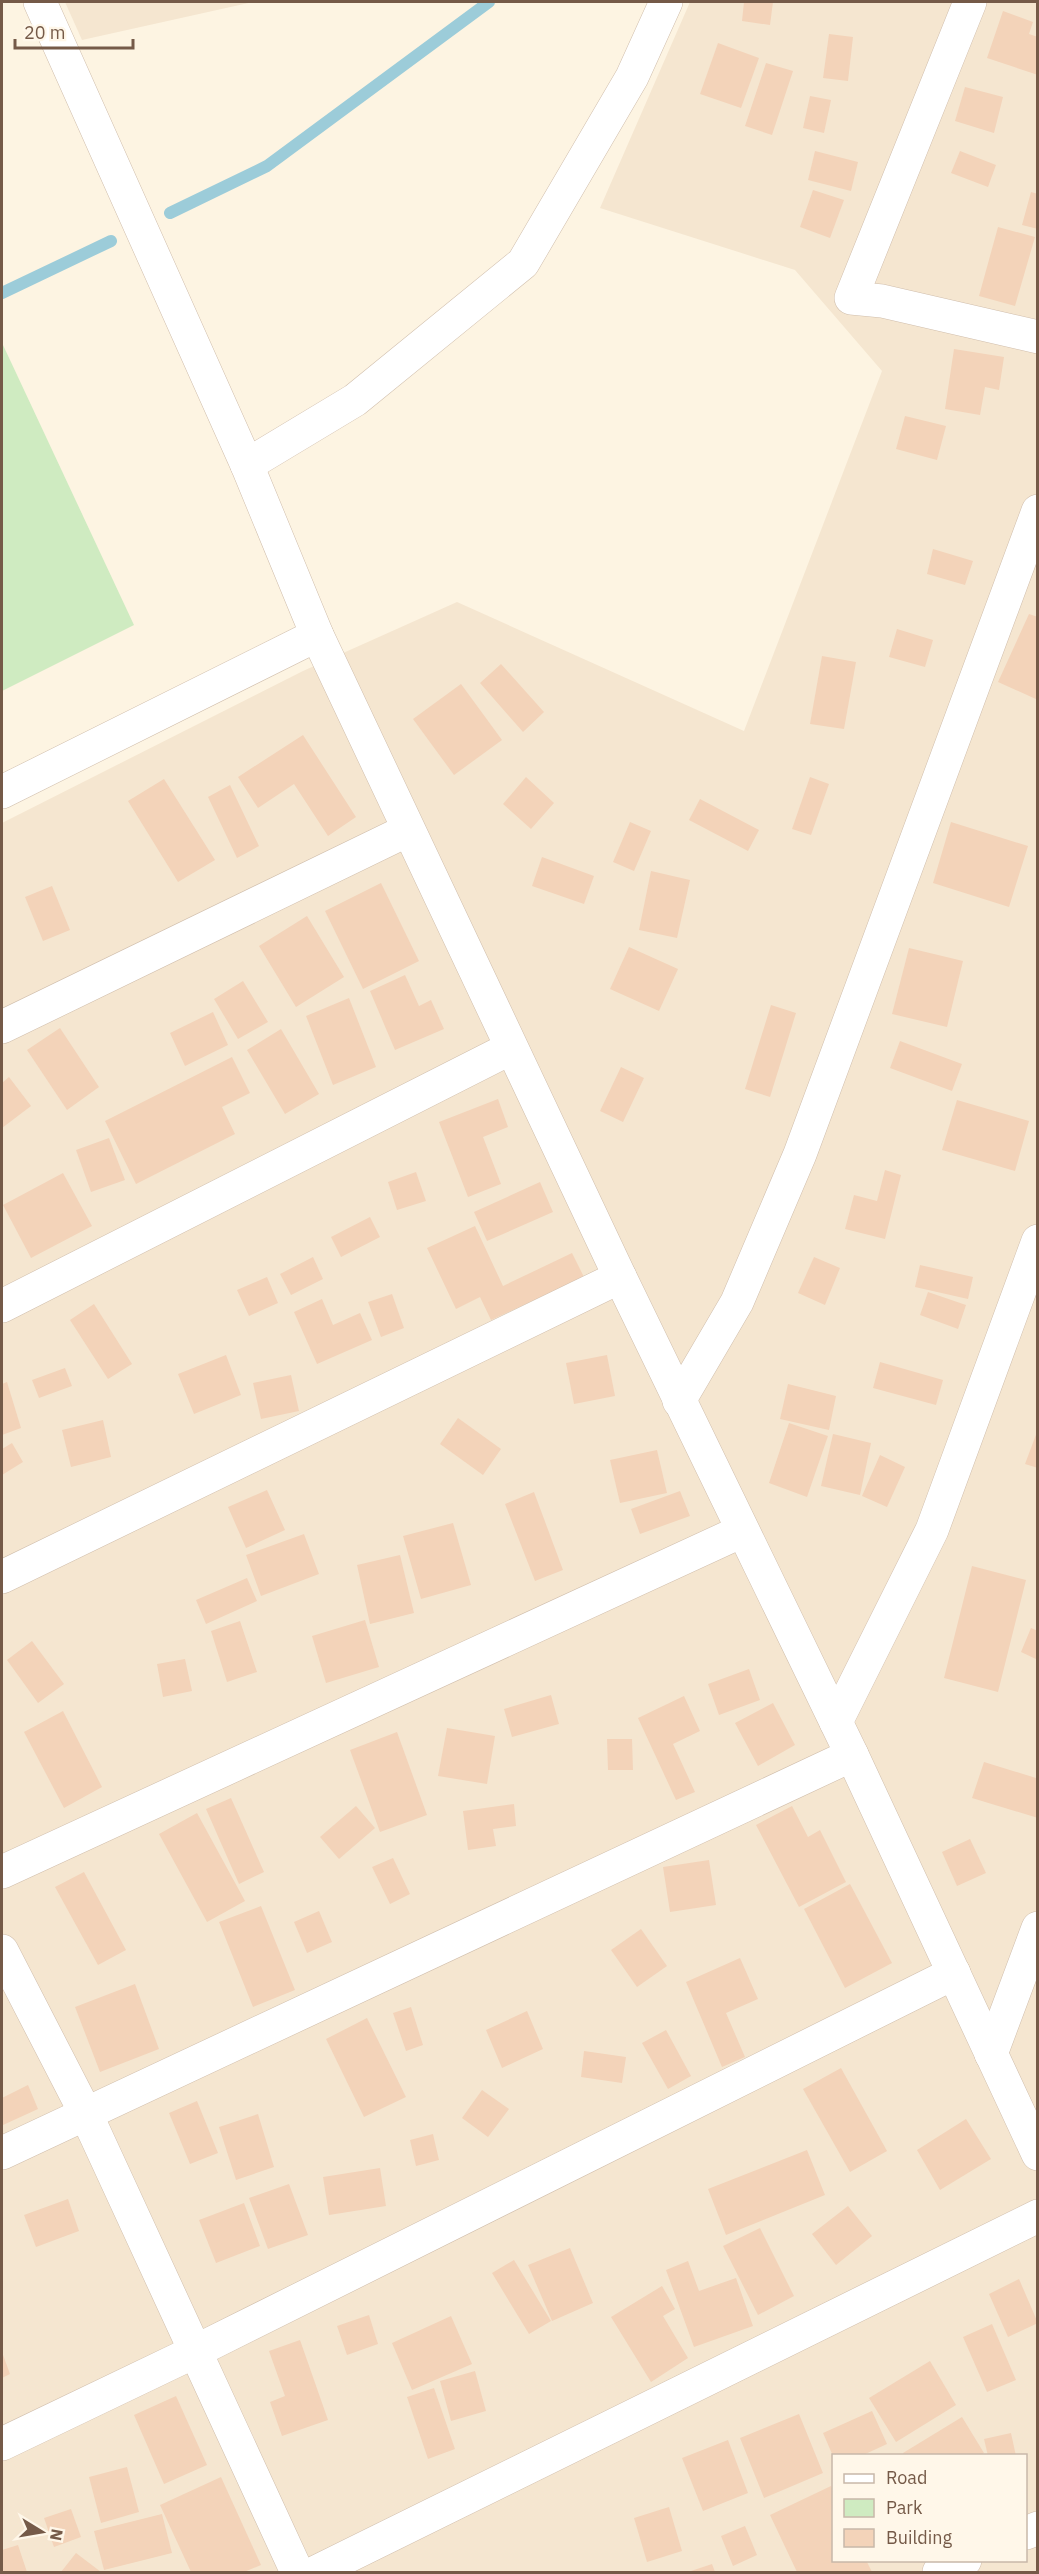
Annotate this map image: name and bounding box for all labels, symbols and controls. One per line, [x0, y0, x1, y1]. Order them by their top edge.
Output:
scale bar [15, 12, 134, 50]
text: 20 m [24, 21, 66, 44]
legend [832, 2454, 1027, 2562]
text: Road [886, 2466, 927, 2489]
text: Park [886, 2496, 923, 2519]
north arrow [12, 2502, 72, 2562]
text: Building [886, 2526, 953, 2549]
text: N [46, 2527, 68, 2542]

